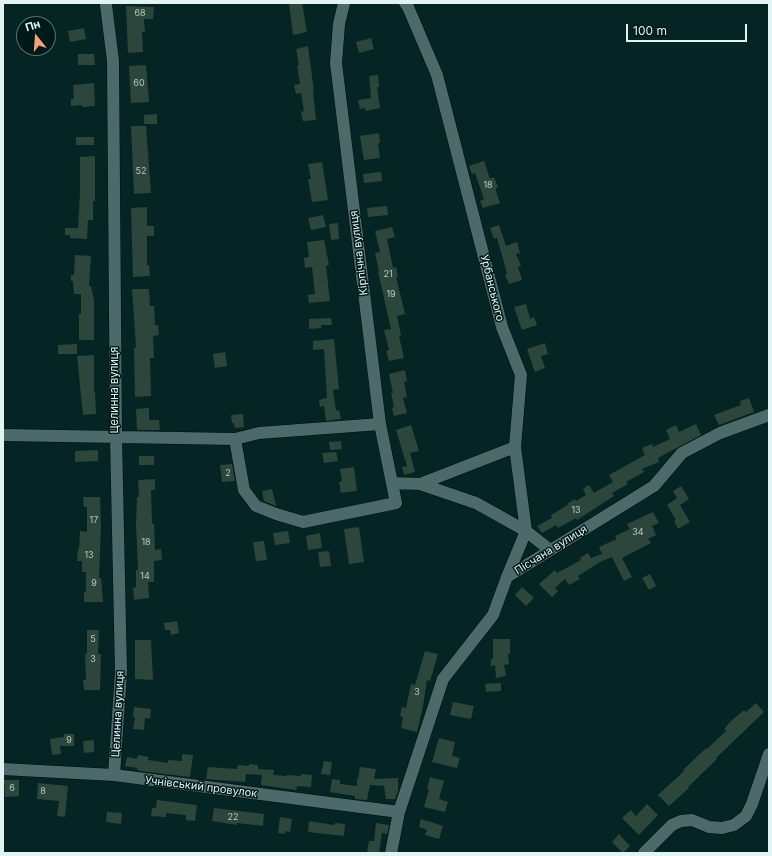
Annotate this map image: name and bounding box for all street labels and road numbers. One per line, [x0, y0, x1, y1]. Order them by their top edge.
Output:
street label: Кiрпiчна вулиця [347, 210, 371, 296]
street label: Урбанського [477, 253, 507, 323]
street label: Целинна вулиця [108, 347, 122, 433]
street label: Пiсчана вулиця [512, 522, 590, 578]
street label: Целинна вулиця [109, 670, 127, 758]
street label: Учнівський провулок [144, 774, 258, 800]

